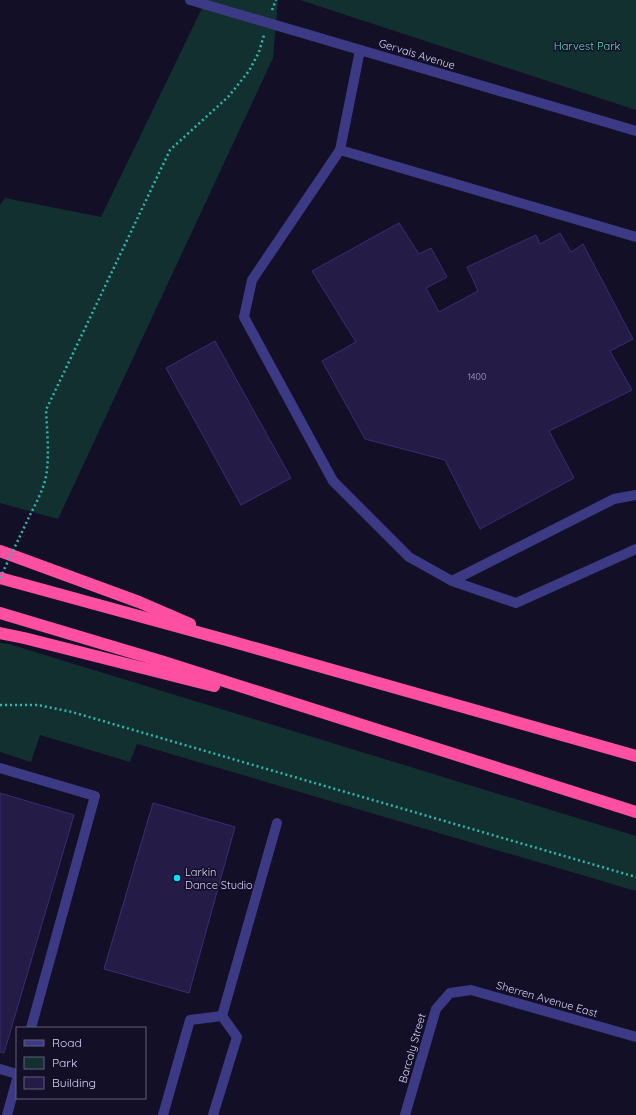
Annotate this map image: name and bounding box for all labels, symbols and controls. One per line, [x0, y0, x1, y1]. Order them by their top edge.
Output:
street label: Gervais Avenue [377, 36, 457, 72]
park label: Harvest Park [554, 39, 620, 53]
house number: 1400 [468, 371, 486, 382]
place label: Larkin Dance Studio [185, 865, 253, 892]
marker: Larkin Dance Studio [172, 873, 182, 883]
street label: Sherren Avenue East [495, 978, 600, 1020]
street label: Barcaly Street [395, 1011, 429, 1084]
legend [16, 1027, 146, 1099]
text: Road [52, 1035, 82, 1050]
text: Park [52, 1055, 77, 1070]
text: Building [52, 1075, 96, 1090]

